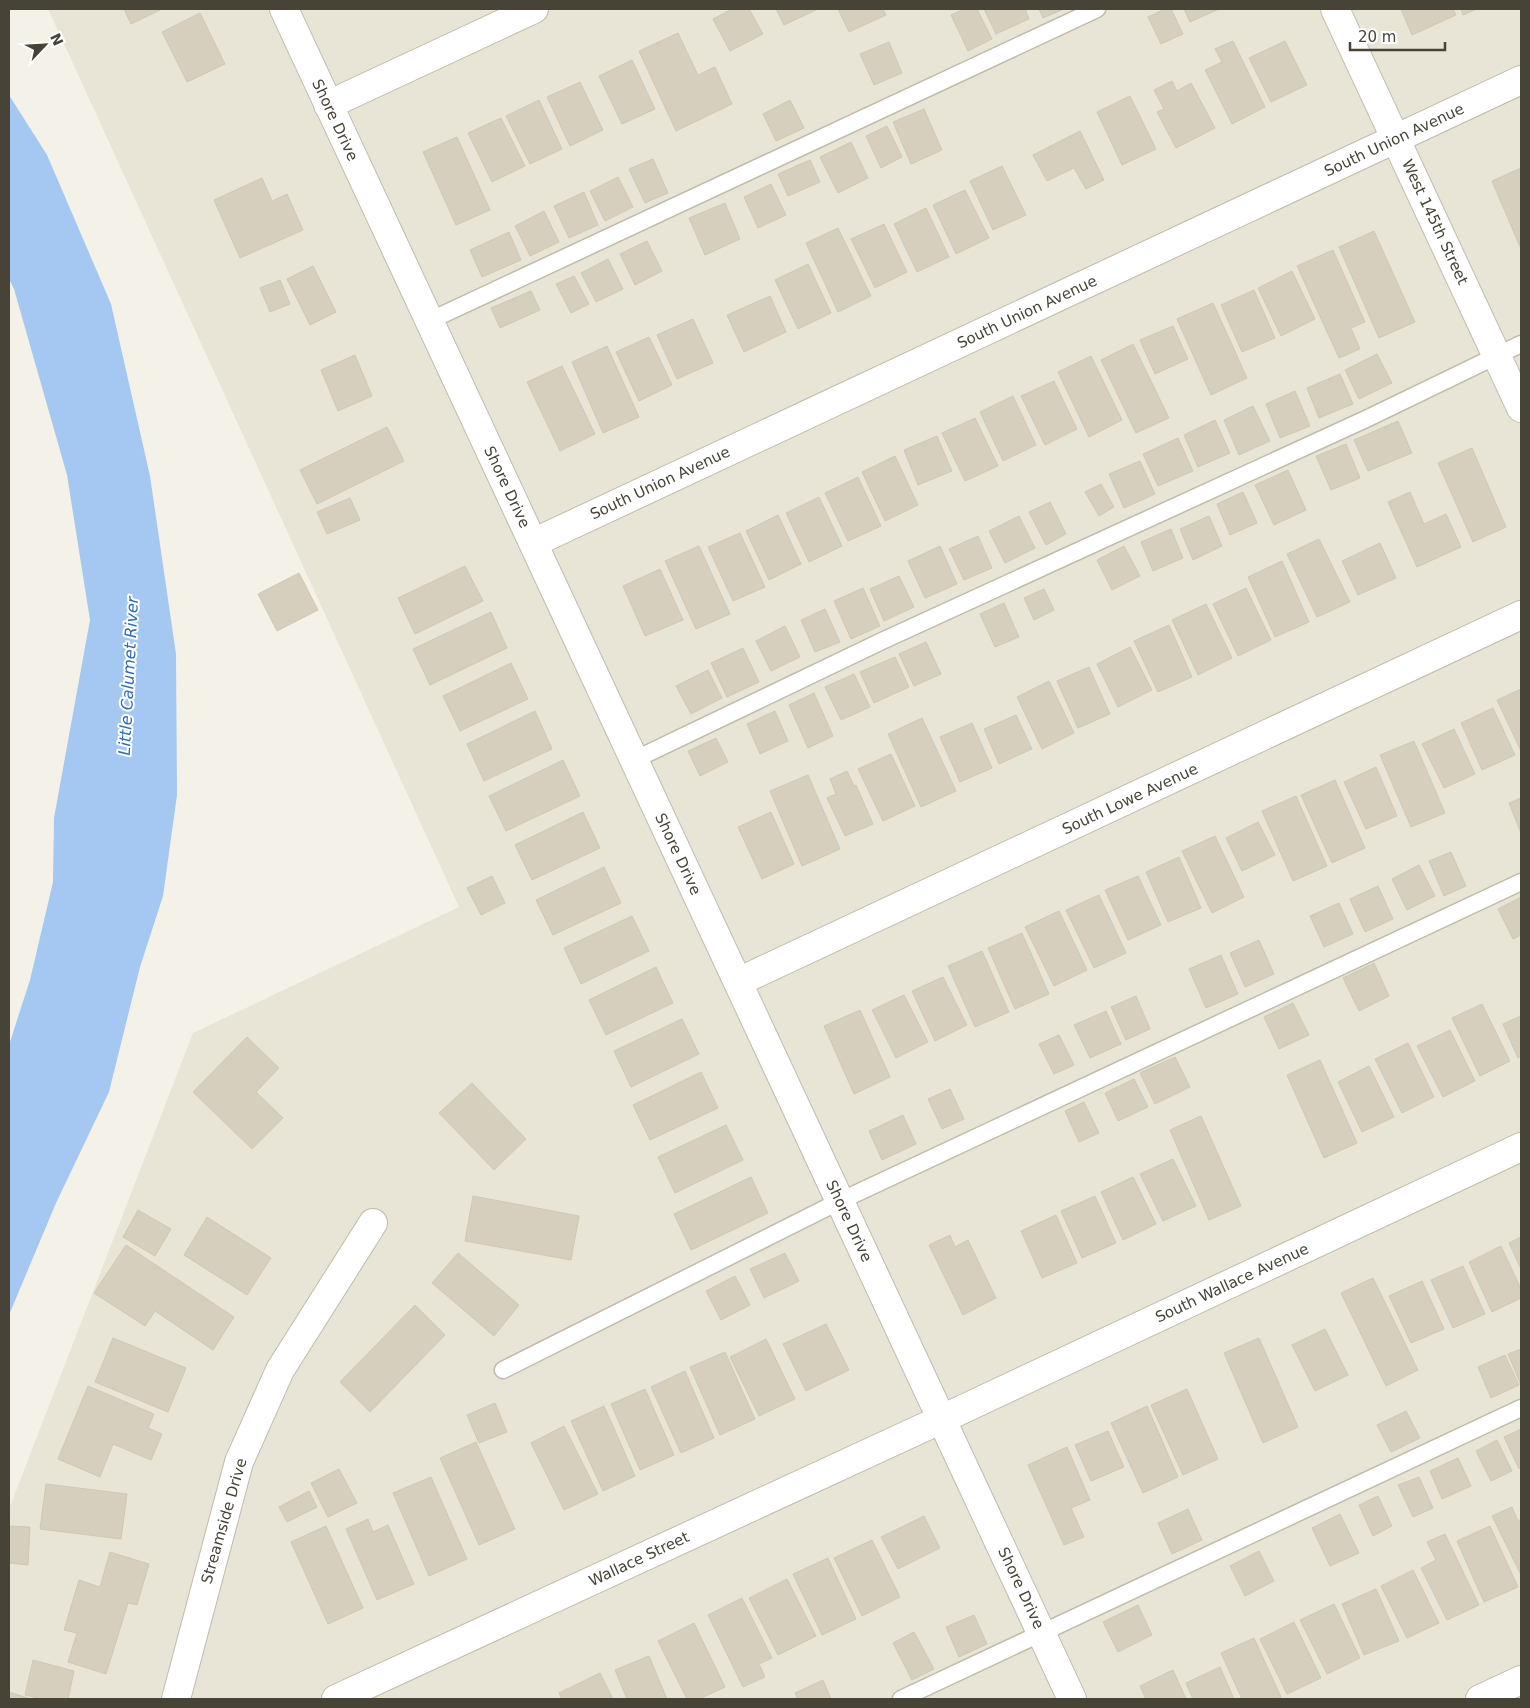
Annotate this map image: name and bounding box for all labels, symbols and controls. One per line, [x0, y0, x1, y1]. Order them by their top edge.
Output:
north arrow [20, 20, 70, 70]
scale bar [1350, 20, 1445, 52]
text: 20 m [1358, 28, 1396, 46]
text: N [47, 31, 67, 48]
street label: Shore Drive [308, 76, 362, 164]
street label: South Union Avenue [1321, 100, 1467, 180]
street label: West 145th Street [1398, 157, 1472, 288]
street label: South Union Avenue [954, 272, 1100, 352]
street label: Shore Drive [480, 443, 534, 531]
street label: South Union Avenue [587, 443, 733, 523]
water label: Little Calumet River [115, 595, 142, 756]
street label: South Lowe Avenue [1059, 760, 1201, 838]
street label: Shore Drive [651, 810, 705, 898]
street label: Shore Drive [822, 1177, 876, 1265]
street label: South Wallace Avenue [1153, 1240, 1311, 1326]
street label: Streamside Drive [197, 1456, 251, 1586]
street label: Wallace Street [586, 1528, 692, 1590]
street label: Shore Drive [994, 1544, 1048, 1632]

